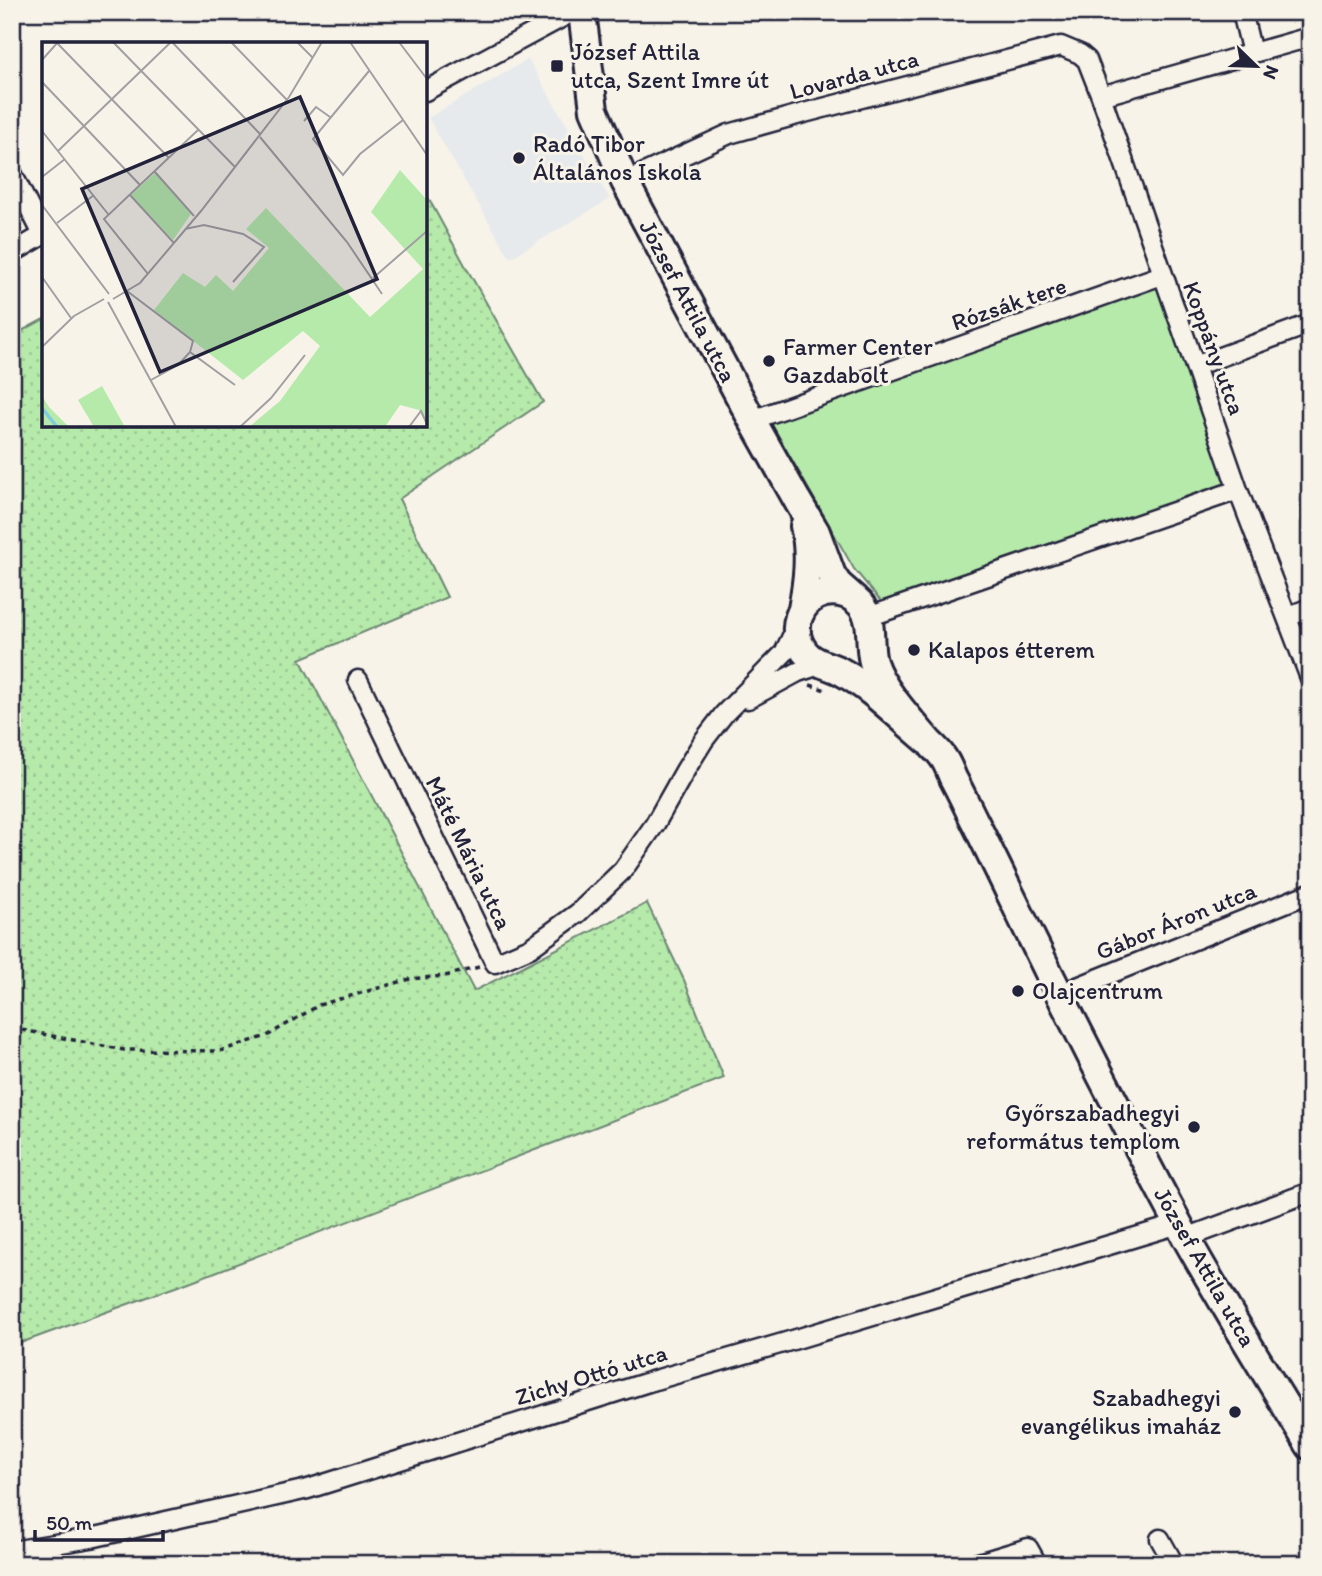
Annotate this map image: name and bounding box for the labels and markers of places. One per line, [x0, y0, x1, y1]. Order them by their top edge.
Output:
place label: József Attila utca, Szent Imre út [571, 37, 769, 94]
marker: József Attila utca, Szent Imre út [549, 58, 565, 74]
place label: Radó Tibor Általános Iskola [533, 129, 702, 186]
marker: Radó Tibor Általános Iskola [511, 150, 527, 166]
place label: Farmer Center Gazdabolt [783, 332, 933, 389]
marker: Farmer Center Gazdabolt [761, 353, 777, 369]
place label: Kalapos étterem [928, 635, 1095, 664]
marker: Kalapos étterem [906, 642, 922, 658]
place label: Olajcentrum [1032, 976, 1163, 1005]
marker: Olajcentrum [1010, 983, 1026, 999]
place label: Győrszabadhegyi református templom [966, 1098, 1180, 1155]
marker: Győrszabadhegyi református templom [1186, 1119, 1202, 1135]
place label: Szabadhegyi evangélikus imaház [1021, 1383, 1221, 1440]
marker: Szabadhegyi evangélikus imaház [1227, 1404, 1243, 1420]

